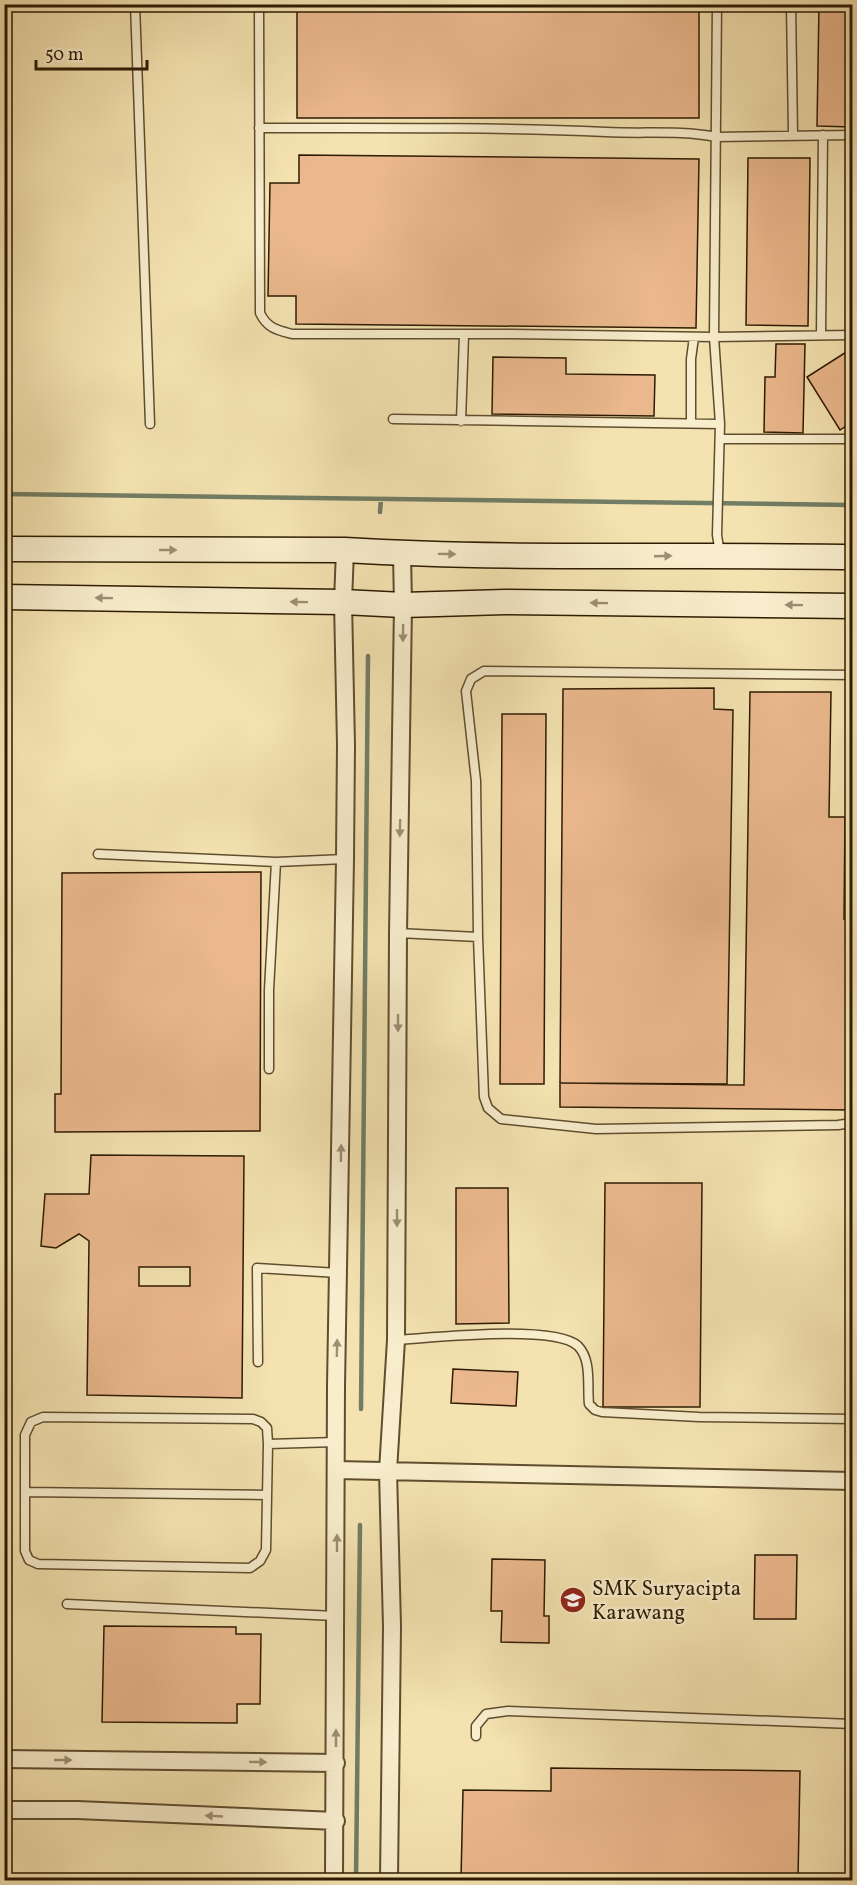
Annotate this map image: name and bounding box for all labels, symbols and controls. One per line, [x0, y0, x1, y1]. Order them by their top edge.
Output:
scale bar [36, 33, 147, 71]
text: 50 m [45, 43, 84, 68]
one-way arrow [158, 545, 177, 555]
one-way arrow [437, 549, 456, 559]
one-way arrow [653, 552, 672, 561]
one-way arrow [95, 594, 114, 603]
one-way arrow [290, 597, 309, 606]
one-way arrow [590, 598, 609, 608]
one-way arrow [785, 600, 804, 610]
one-way arrow [398, 623, 408, 642]
one-way arrow [395, 818, 405, 837]
one-way arrow [393, 1013, 403, 1032]
one-way arrow [336, 1144, 345, 1163]
one-way arrow [392, 1208, 402, 1227]
one-way arrow [332, 1339, 342, 1358]
one-way arrow [332, 1534, 342, 1553]
place label: SMK Suryacipta Karawang [592, 1575, 741, 1628]
school or university icon: SMK Suryacipta Karawang [558, 1585, 588, 1615]
one-way arrow [331, 1729, 341, 1748]
one-way arrow [53, 1755, 72, 1765]
one-way arrow [248, 1757, 267, 1767]
one-way arrow [205, 1811, 224, 1820]

